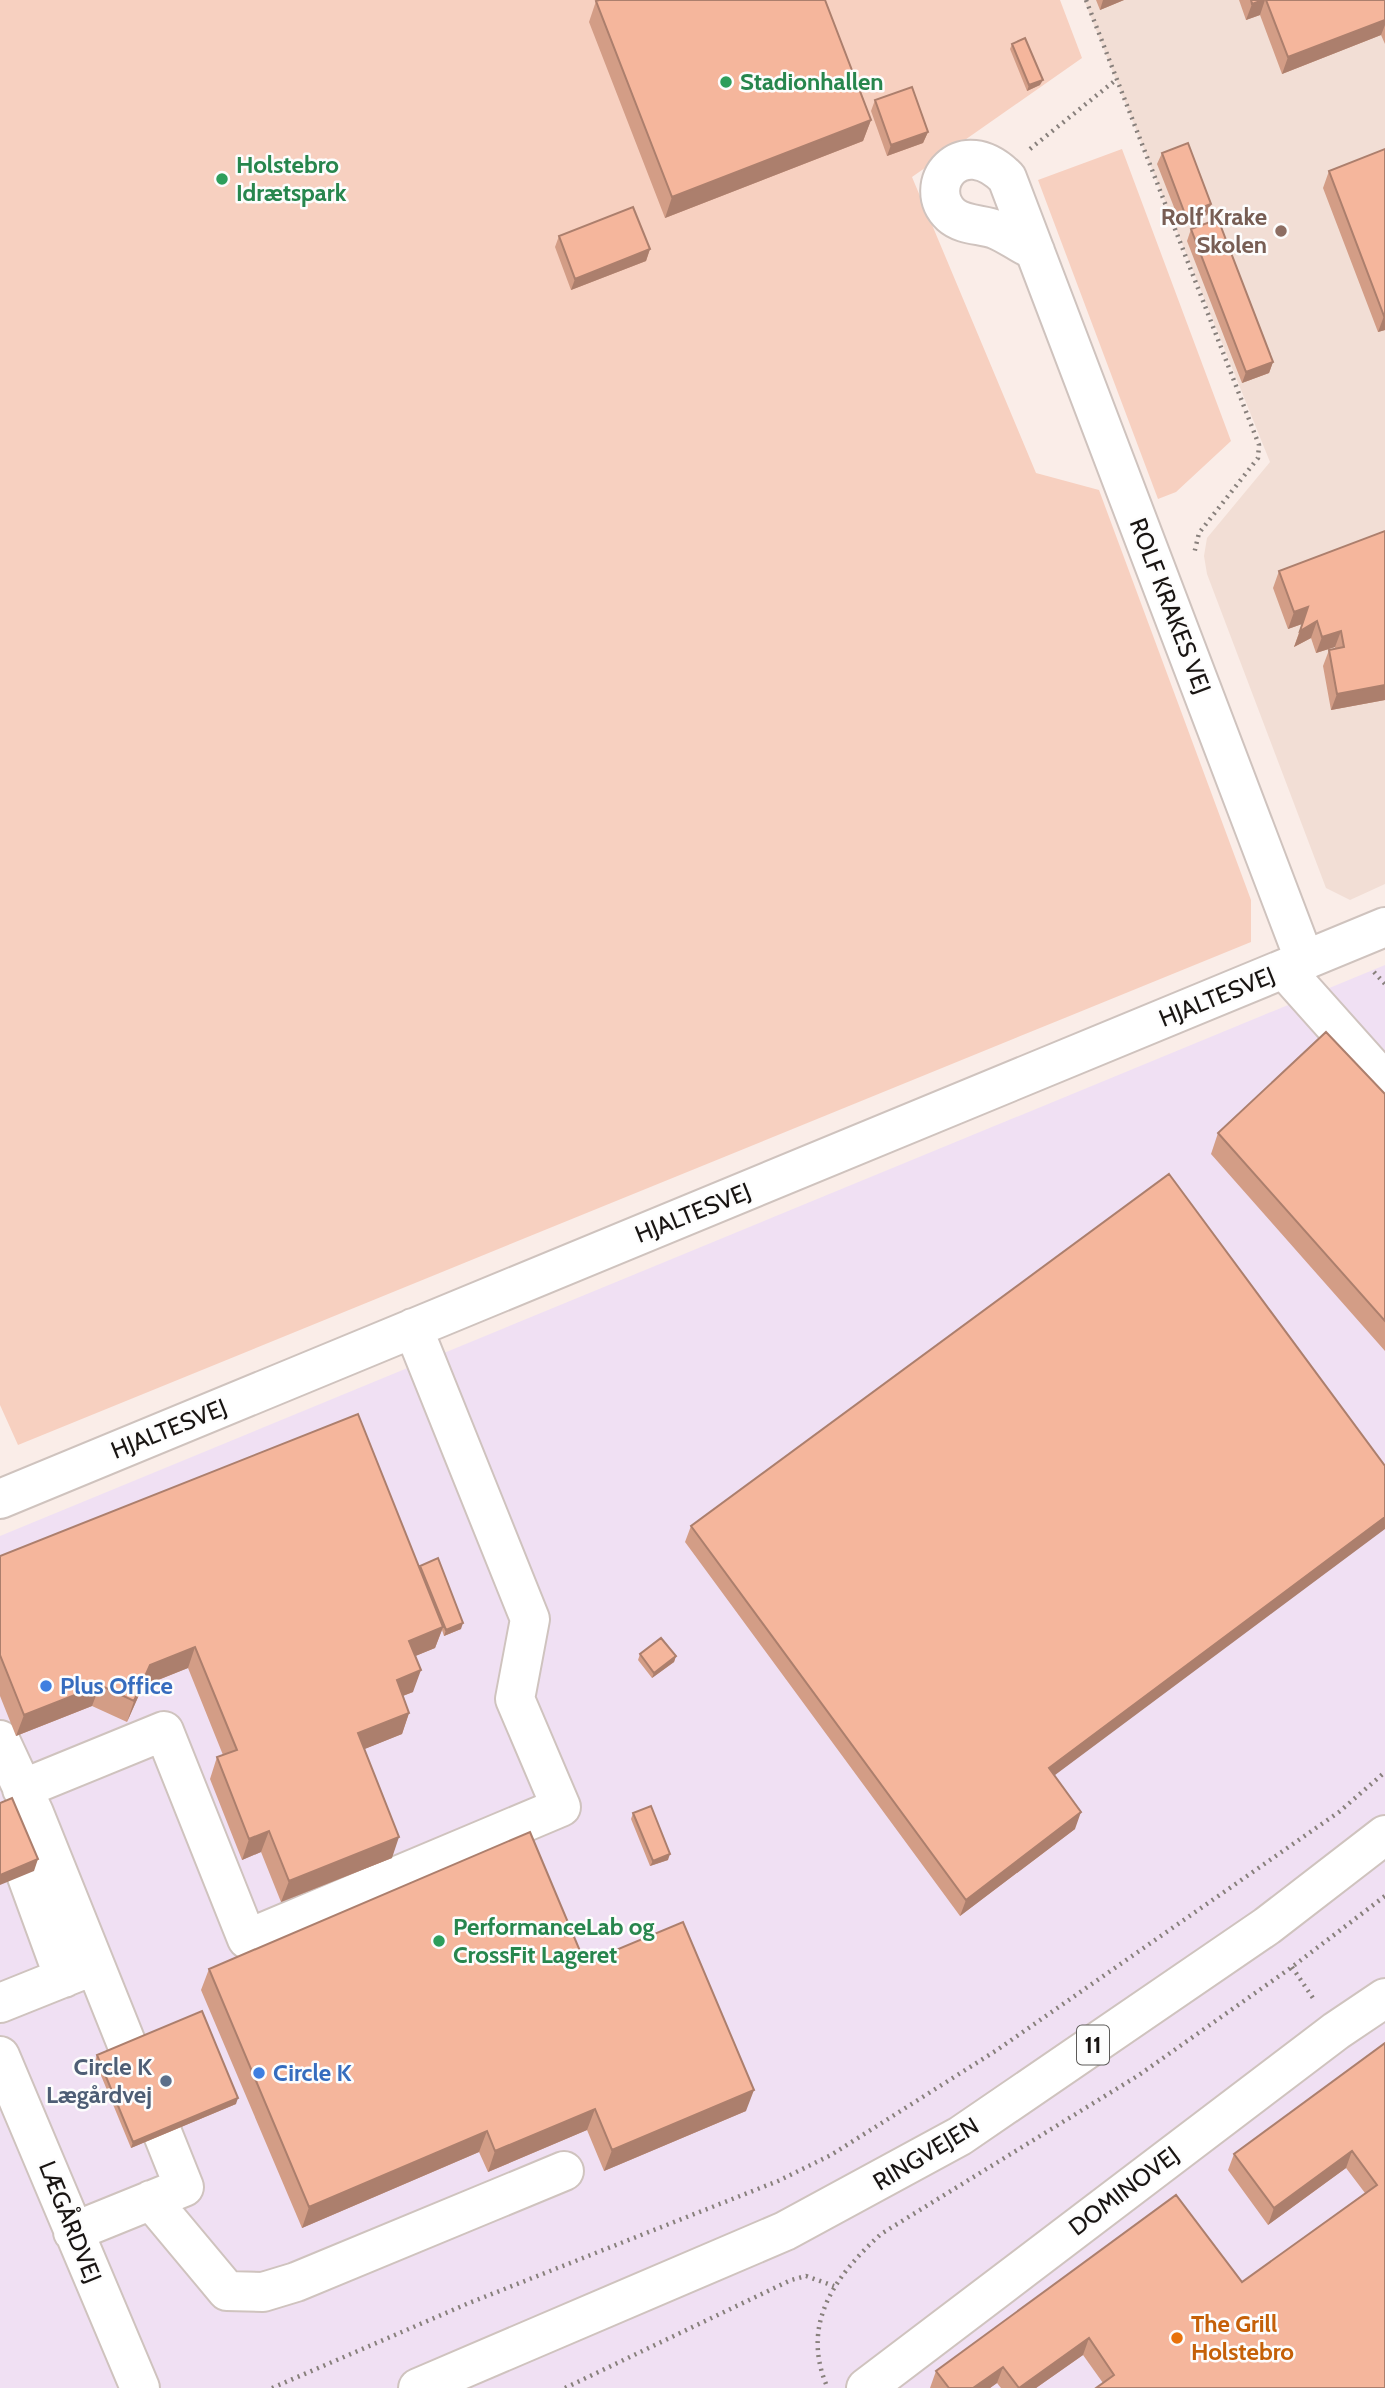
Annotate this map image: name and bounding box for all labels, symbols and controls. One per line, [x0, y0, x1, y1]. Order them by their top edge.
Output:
place label: Stadionhallen [740, 67, 884, 96]
marker: Stadionhallen [718, 74, 734, 90]
place label: Holstebro Idrætspark [236, 150, 347, 207]
marker: Holstebro Idrætspark [214, 171, 230, 187]
place label: Rolf Krake Skolen [1161, 202, 1267, 259]
marker: Rolf Krake Skolen [1273, 223, 1289, 239]
street label: ROLF KRAKES VEJ [1124, 514, 1217, 698]
street label: HJALTESVEJ [1155, 960, 1279, 1033]
street label: HJALTESVEJ [631, 1176, 755, 1249]
street label: HJALTESVEJ [107, 1392, 231, 1465]
place label: Plus Office [60, 1671, 173, 1700]
marker: Plus Office [38, 1678, 54, 1694]
place label: PerformanceLab og CrossFit Lageret [453, 1912, 655, 1969]
marker: PerformanceLab og CrossFit Lageret [431, 1933, 447, 1949]
road number: 11 [1077, 2026, 1109, 2064]
place label: Circle K Lægårdvej [46, 2052, 152, 2109]
place label: Circle K [273, 2058, 352, 2087]
marker: Circle K [251, 2065, 267, 2081]
marker: Circle K Lægårdvej [158, 2073, 174, 2089]
street label: RINGVEJEN [868, 2111, 984, 2196]
street label: DOMINOVEJ [1063, 2140, 1185, 2241]
street label: LÆGÅRDVEJ [33, 2157, 108, 2287]
place label: The Grill Holstebro [1191, 2309, 1294, 2366]
marker: The Grill Holstebro [1169, 2330, 1185, 2346]

